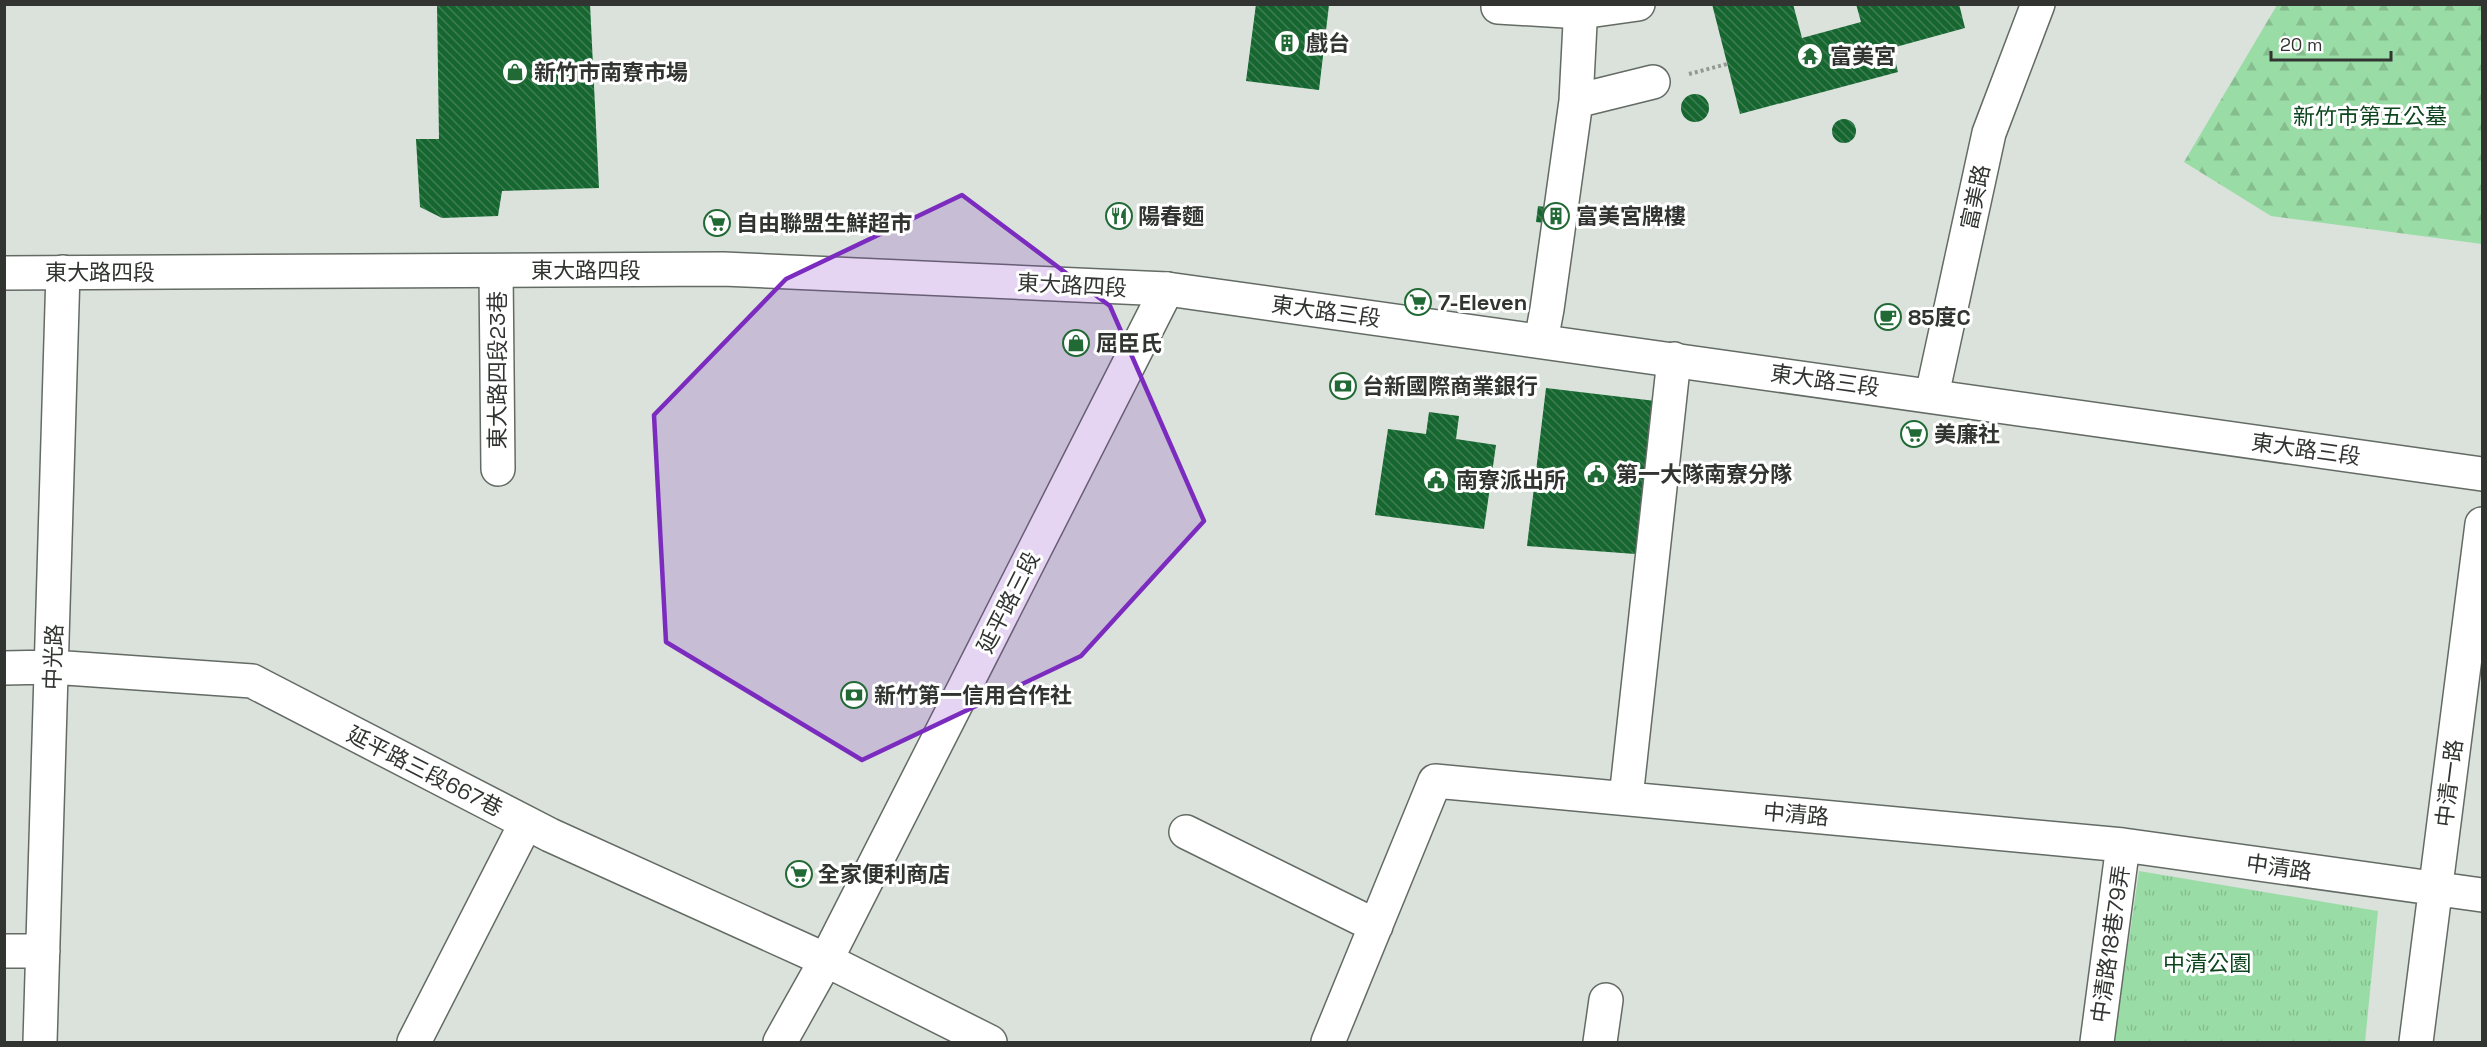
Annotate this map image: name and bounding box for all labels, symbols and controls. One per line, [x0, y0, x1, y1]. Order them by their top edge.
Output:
scale bar [2271, 24, 2391, 62]
building icon: 戲台 [1272, 28, 1302, 58]
place label: 戲台 [1306, 29, 1350, 57]
text: 20 m [2280, 33, 2323, 56]
temple icon: 富美宮 [1795, 41, 1825, 71]
place label: 富美宮 [1830, 42, 1896, 70]
shop icon: 新竹市南寮市場 [500, 57, 530, 87]
place label: 新竹市南寮市場 [534, 58, 688, 86]
park label: 新竹市第五公墓 [2293, 102, 2447, 130]
street label: 富美路 [1954, 162, 1996, 232]
restaurant icon: 陽春麵 [1104, 201, 1134, 231]
building icon: 富美宮牌樓 [1541, 201, 1571, 231]
place label: 陽春麵 [1138, 202, 1204, 230]
place label: 富美宮牌樓 [1576, 202, 1686, 230]
supermarket icon: 自由聯盟生鮮超市 [702, 208, 732, 238]
place label: 自由聯盟生鮮超市 [736, 209, 912, 237]
street label: 東大路四段 [531, 256, 641, 284]
street label: 東大路四段 [45, 258, 155, 286]
street label: 東大路四段 [1016, 268, 1128, 302]
supermarket icon: 7-Eleven [1403, 287, 1433, 317]
place label: 7-Eleven [1438, 288, 1527, 316]
street label: 東大路三段 [1270, 289, 1382, 333]
street label: 東大路四段23巷 [483, 291, 511, 449]
cafe icon: 85度C [1873, 302, 1903, 332]
place label: 85度C [1908, 303, 1971, 331]
shop icon: 屈臣氏 [1061, 328, 1091, 358]
place label: 屈臣氏 [1096, 329, 1162, 357]
street label: 東大路三段 [1769, 358, 1881, 402]
bank icon: 台新國際商業銀行 [1328, 371, 1358, 401]
place label: 台新國際商業銀行 [1362, 372, 1538, 400]
supermarket icon: 美廉社 [1899, 419, 1929, 449]
place label: 美廉社 [1934, 420, 2000, 448]
street label: 東大路三段 [2250, 427, 2362, 471]
public building icon: 第一大隊南寮分隊 [1581, 459, 1611, 489]
place label: 第一大隊南寮分隊 [1616, 460, 1792, 488]
public building icon: 南寮派出所 [1421, 465, 1451, 495]
place label: 南寮派出所 [1456, 466, 1566, 494]
street label: 延平路三段 [971, 547, 1045, 657]
street label: 中光路 [38, 624, 68, 690]
bank icon: 新竹第一信用合作社 [839, 680, 869, 710]
place label: 新竹第一信用合作社 [874, 681, 1072, 709]
street label: 延平路三段667巷 [342, 720, 508, 822]
street label: 中清一路 [2430, 738, 2468, 828]
street label: 中清路 [1762, 797, 1830, 831]
street label: 中清路 [2244, 849, 2314, 885]
supermarket icon: 全家便利商店 [784, 859, 814, 889]
place label: 全家便利商店 [818, 860, 950, 888]
street label: 中清路18巷79弄 [2085, 863, 2135, 1025]
park label: 中清公園 [2163, 949, 2251, 977]

